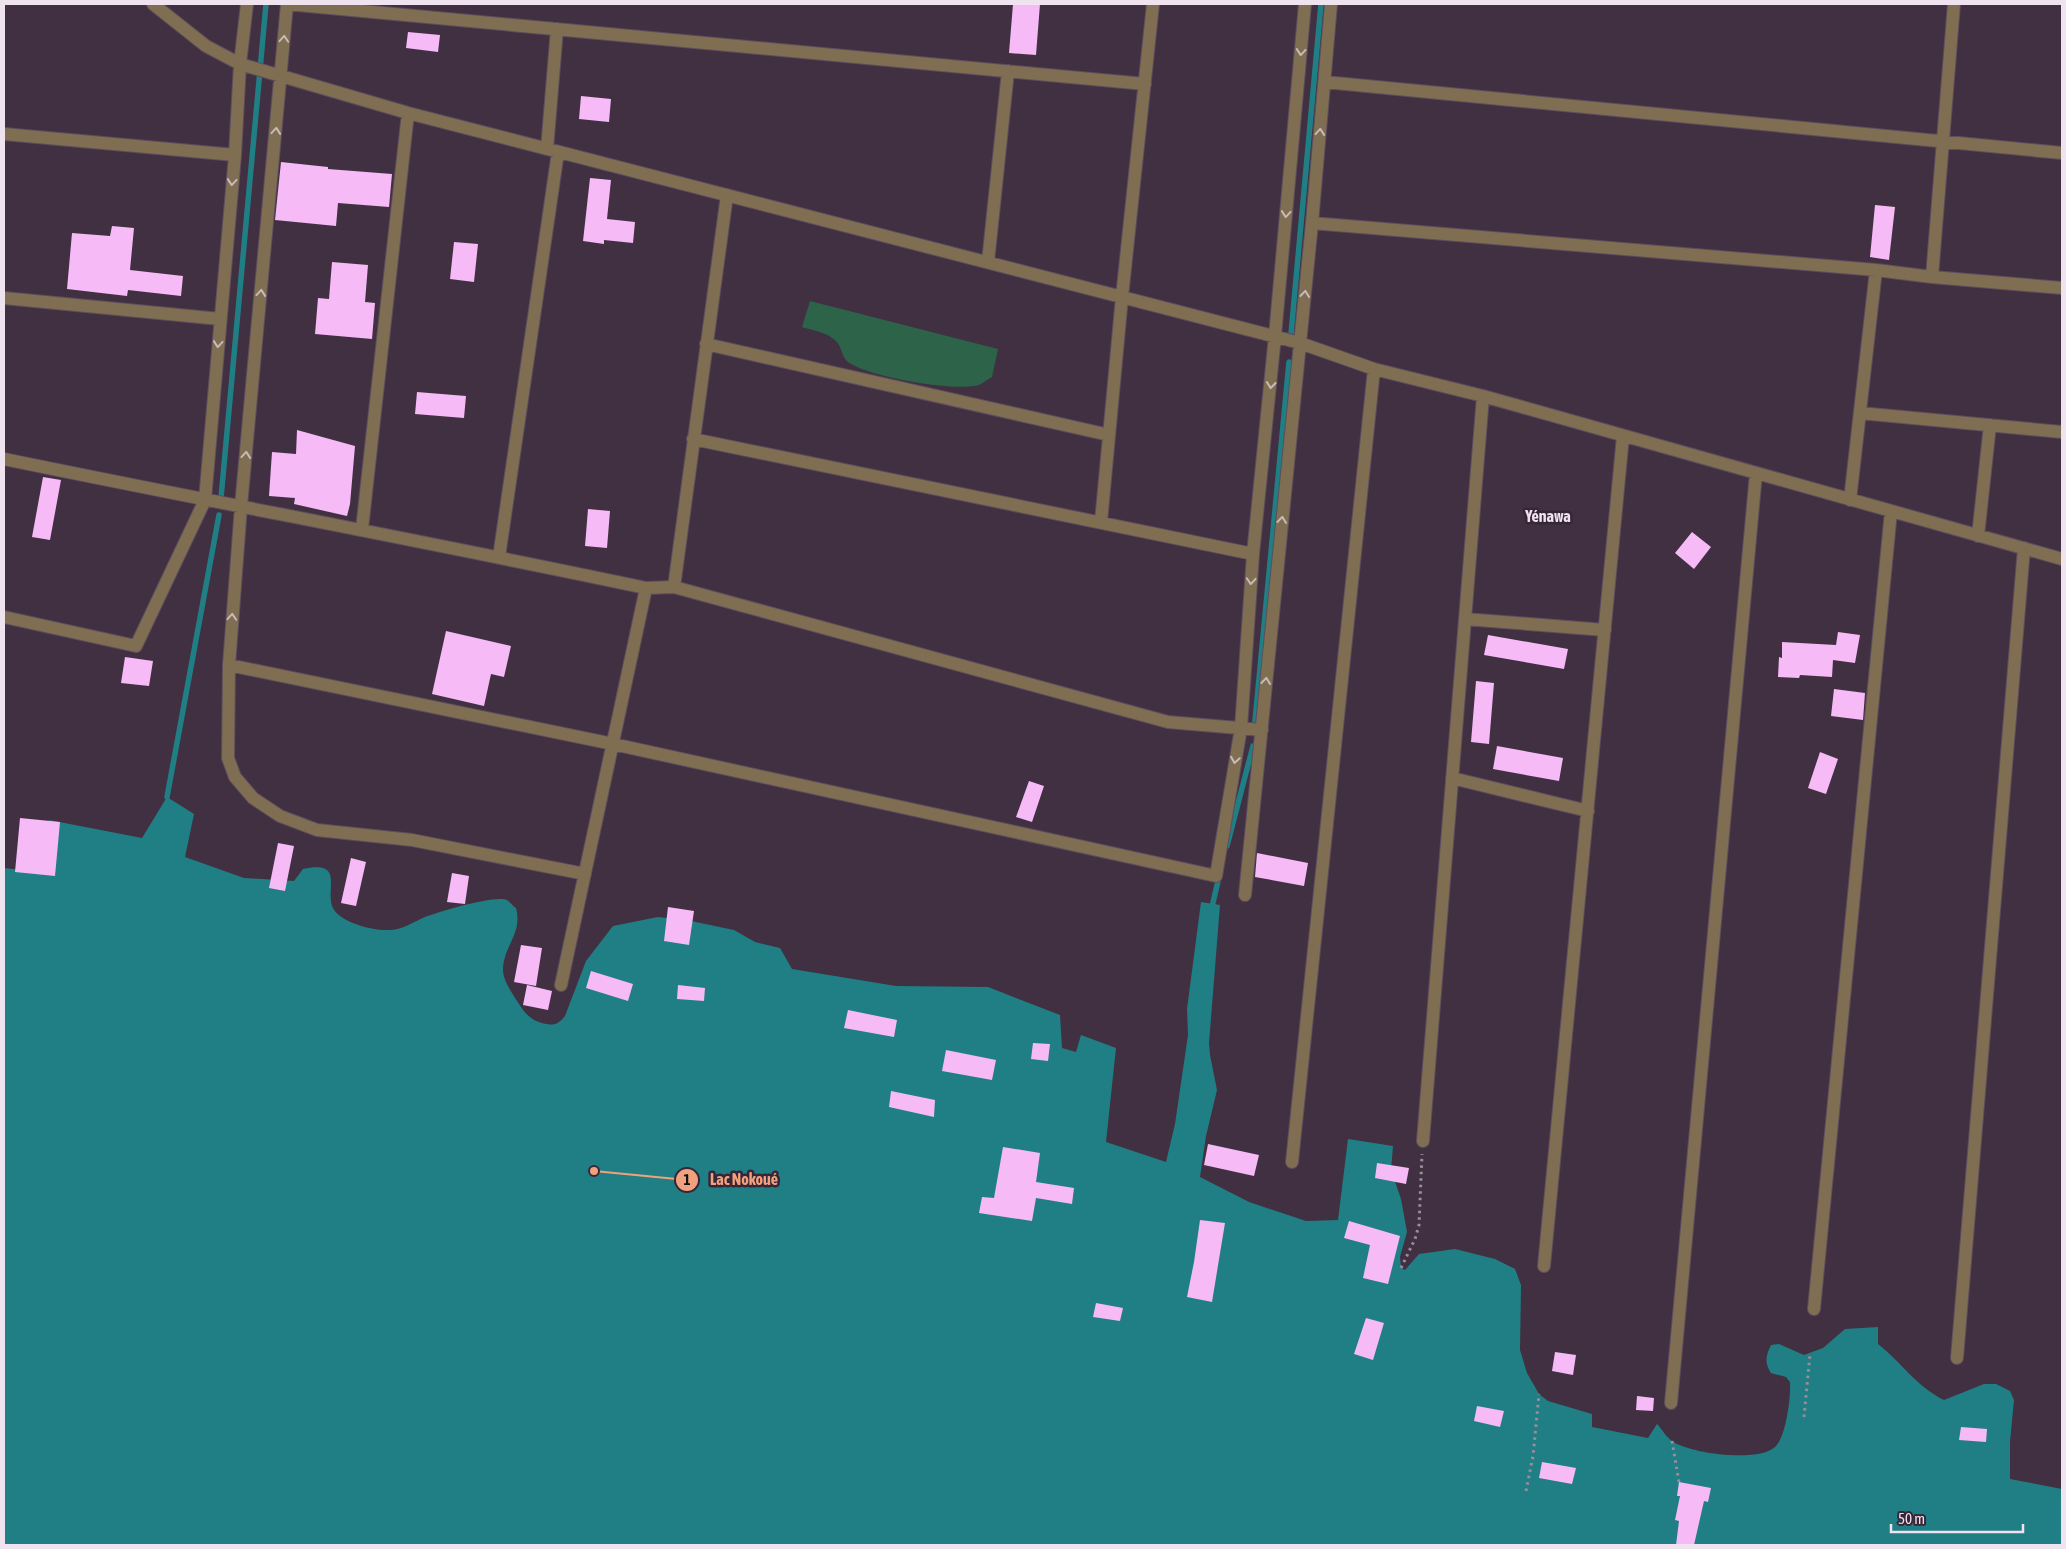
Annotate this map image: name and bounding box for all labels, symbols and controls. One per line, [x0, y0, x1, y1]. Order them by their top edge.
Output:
one-way arrow [279, 35, 290, 43]
one-way arrow [1295, 49, 1306, 57]
one-way arrow [271, 127, 282, 135]
one-way arrow [1315, 128, 1326, 136]
one-way arrow [227, 179, 238, 187]
one-way arrow [1281, 210, 1292, 218]
one-way arrow [255, 289, 266, 297]
one-way arrow [1299, 290, 1310, 298]
one-way arrow [212, 341, 223, 349]
one-way arrow [1265, 381, 1276, 389]
one-way arrow [240, 450, 251, 458]
district label: Yénawa [1524, 507, 1571, 525]
one-way arrow [1277, 515, 1288, 523]
one-way arrow [1246, 577, 1257, 585]
one-way arrow [227, 612, 238, 620]
one-way arrow [1261, 677, 1272, 685]
one-way arrow [1231, 756, 1241, 765]
callout: Lac Nokoué [675, 1164, 788, 1195]
text: Lac Nokoué [710, 1170, 778, 1188]
text: 1 [683, 1171, 691, 1188]
scale bar [1891, 1502, 2024, 1534]
text: 50 m [1898, 1510, 1925, 1527]

